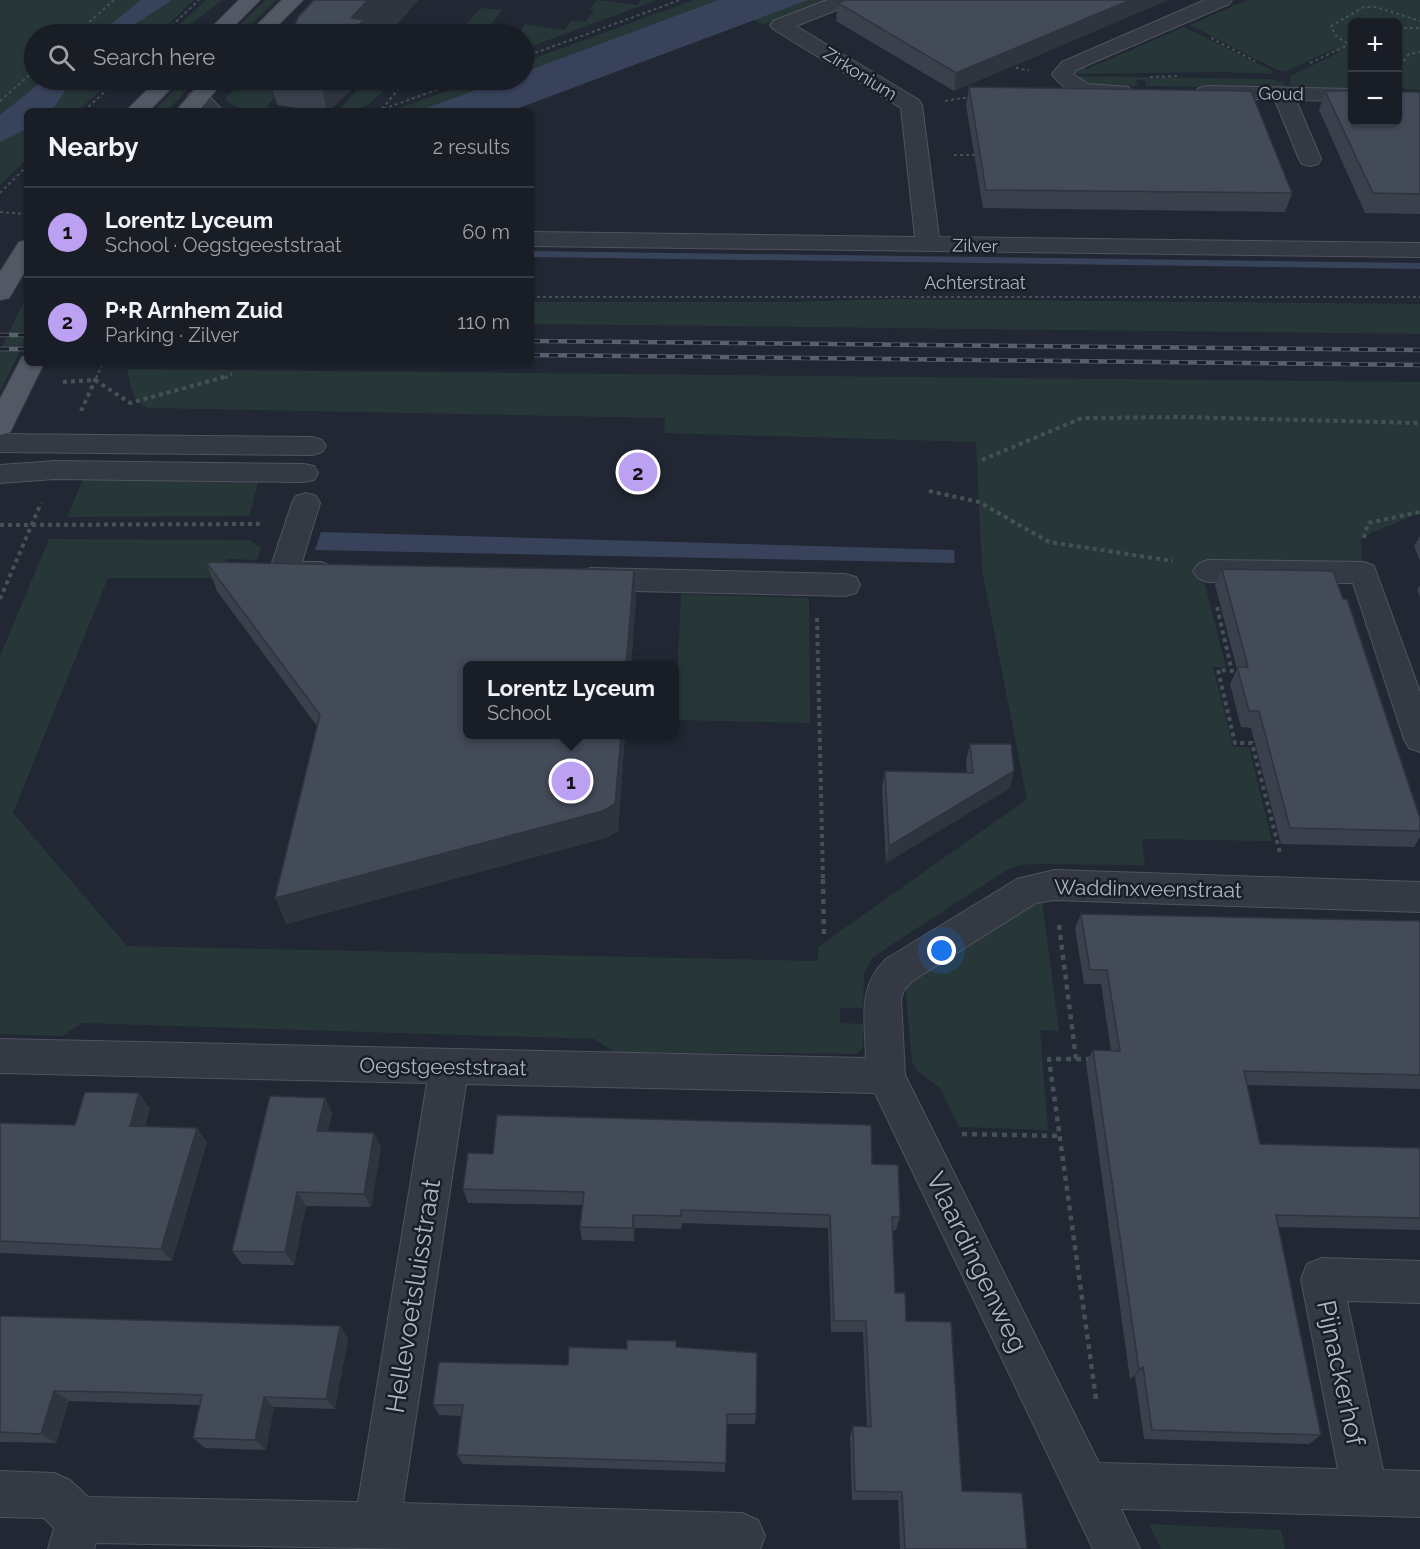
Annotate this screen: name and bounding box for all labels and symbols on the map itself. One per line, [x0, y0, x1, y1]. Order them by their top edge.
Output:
street label: Zirkonium [820, 43, 901, 104]
street label: Goud [1258, 83, 1304, 104]
street label: Zilver [952, 235, 999, 256]
street label: Achterstraat [924, 272, 1026, 293]
pin: 2 [618, 450, 658, 494]
pin: 1 [552, 758, 590, 804]
street label: Waddinxveenstraat [1054, 874, 1242, 903]
your location [927, 936, 956, 965]
street label: Oegstgeeststraat [359, 1053, 527, 1080]
street label: Vlaardingenweg [920, 1167, 1034, 1357]
street label: Hellevoetsluisstraat [380, 1177, 446, 1415]
street label: Pijnackerhof [1311, 1298, 1371, 1450]

